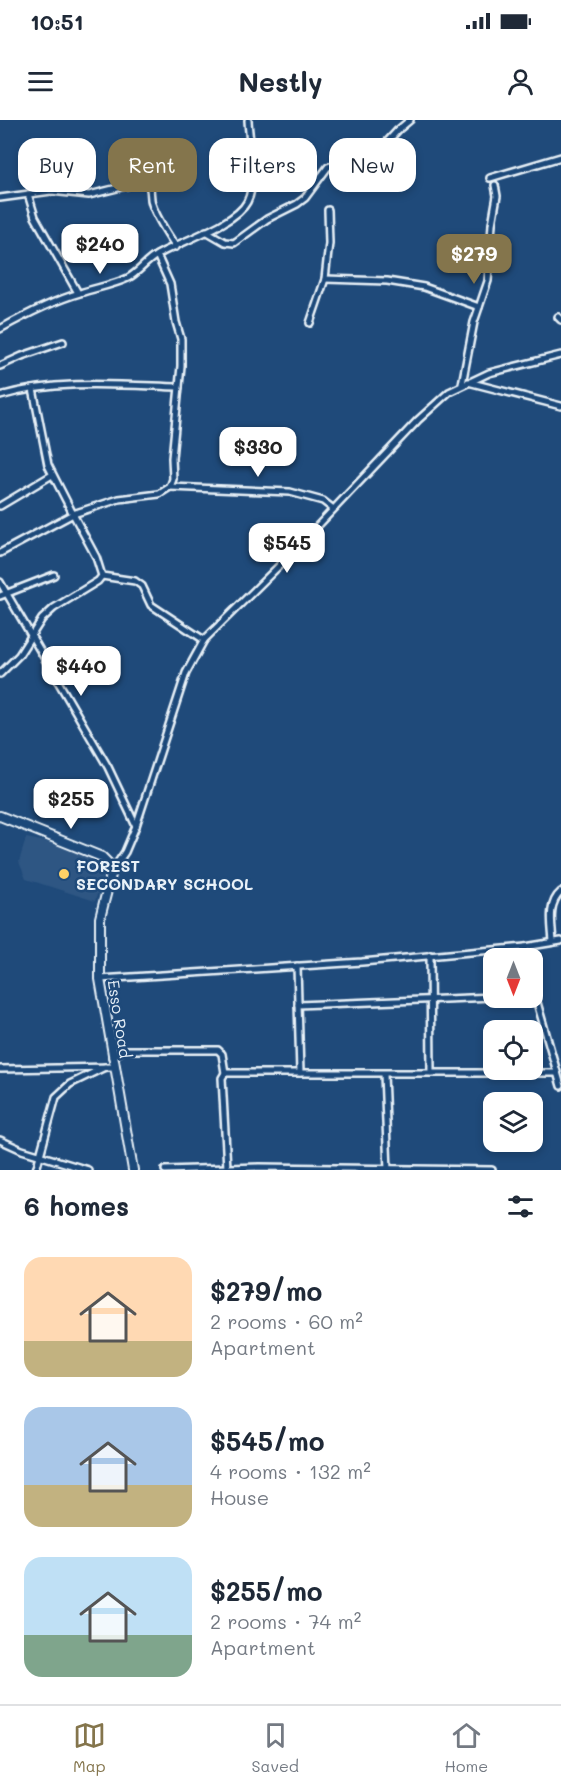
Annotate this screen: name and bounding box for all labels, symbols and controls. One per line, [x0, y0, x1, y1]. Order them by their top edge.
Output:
text: 10:51 [30, 7, 83, 36]
text: Nestly [238, 64, 323, 99]
icon: menu [24, 65, 57, 98]
icon: person [504, 65, 537, 98]
chip: Buy [18, 138, 96, 192]
chip: Rent [108, 138, 197, 192]
chip: Filters [209, 138, 317, 192]
chip: New [329, 138, 416, 192]
pin: $240 [64, 224, 136, 275]
text: $240 [75, 230, 125, 256]
pin: $279 [438, 234, 510, 285]
text: $279 [451, 240, 497, 266]
pin: $330 [222, 427, 294, 478]
text: $330 [233, 433, 283, 459]
pin: $545 [251, 523, 323, 574]
text: $545 [263, 529, 311, 555]
pin: $440 [45, 646, 117, 697]
text: $440 [56, 652, 106, 678]
pin: $255 [35, 779, 107, 830]
text: $255 [48, 785, 94, 811]
place label: FOREST SECONDARY SCHOOL [76, 855, 253, 894]
marker: FOREST SECONDARY SCHOOL [57, 867, 71, 881]
north arrow [483, 948, 543, 1008]
map controls [483, 948, 543, 1152]
street label: Esso Road [103, 978, 137, 1060]
button: locate [483, 1020, 543, 1080]
button: layers [483, 1092, 543, 1152]
text: 6 homes [24, 1189, 129, 1223]
icon: filters [504, 1190, 537, 1223]
text: $279/mo [210, 1274, 322, 1308]
icon: home [72, 1281, 144, 1353]
text: 2 rooms · 60 m² [210, 1308, 363, 1334]
text: Apartment [210, 1334, 316, 1360]
text: $545/mo [210, 1424, 325, 1458]
icon: home [72, 1431, 144, 1503]
text: 4 rooms · 132 m² [210, 1458, 371, 1484]
text: House [210, 1484, 269, 1510]
text: $255/mo [210, 1574, 323, 1608]
icon: home [72, 1581, 144, 1653]
text: 2 rooms · 74 m² [210, 1608, 361, 1634]
text: Apartment [210, 1634, 316, 1660]
tab: Map [73, 1719, 106, 1776]
tab: Saved [251, 1719, 299, 1776]
tab: Home [445, 1719, 488, 1776]

